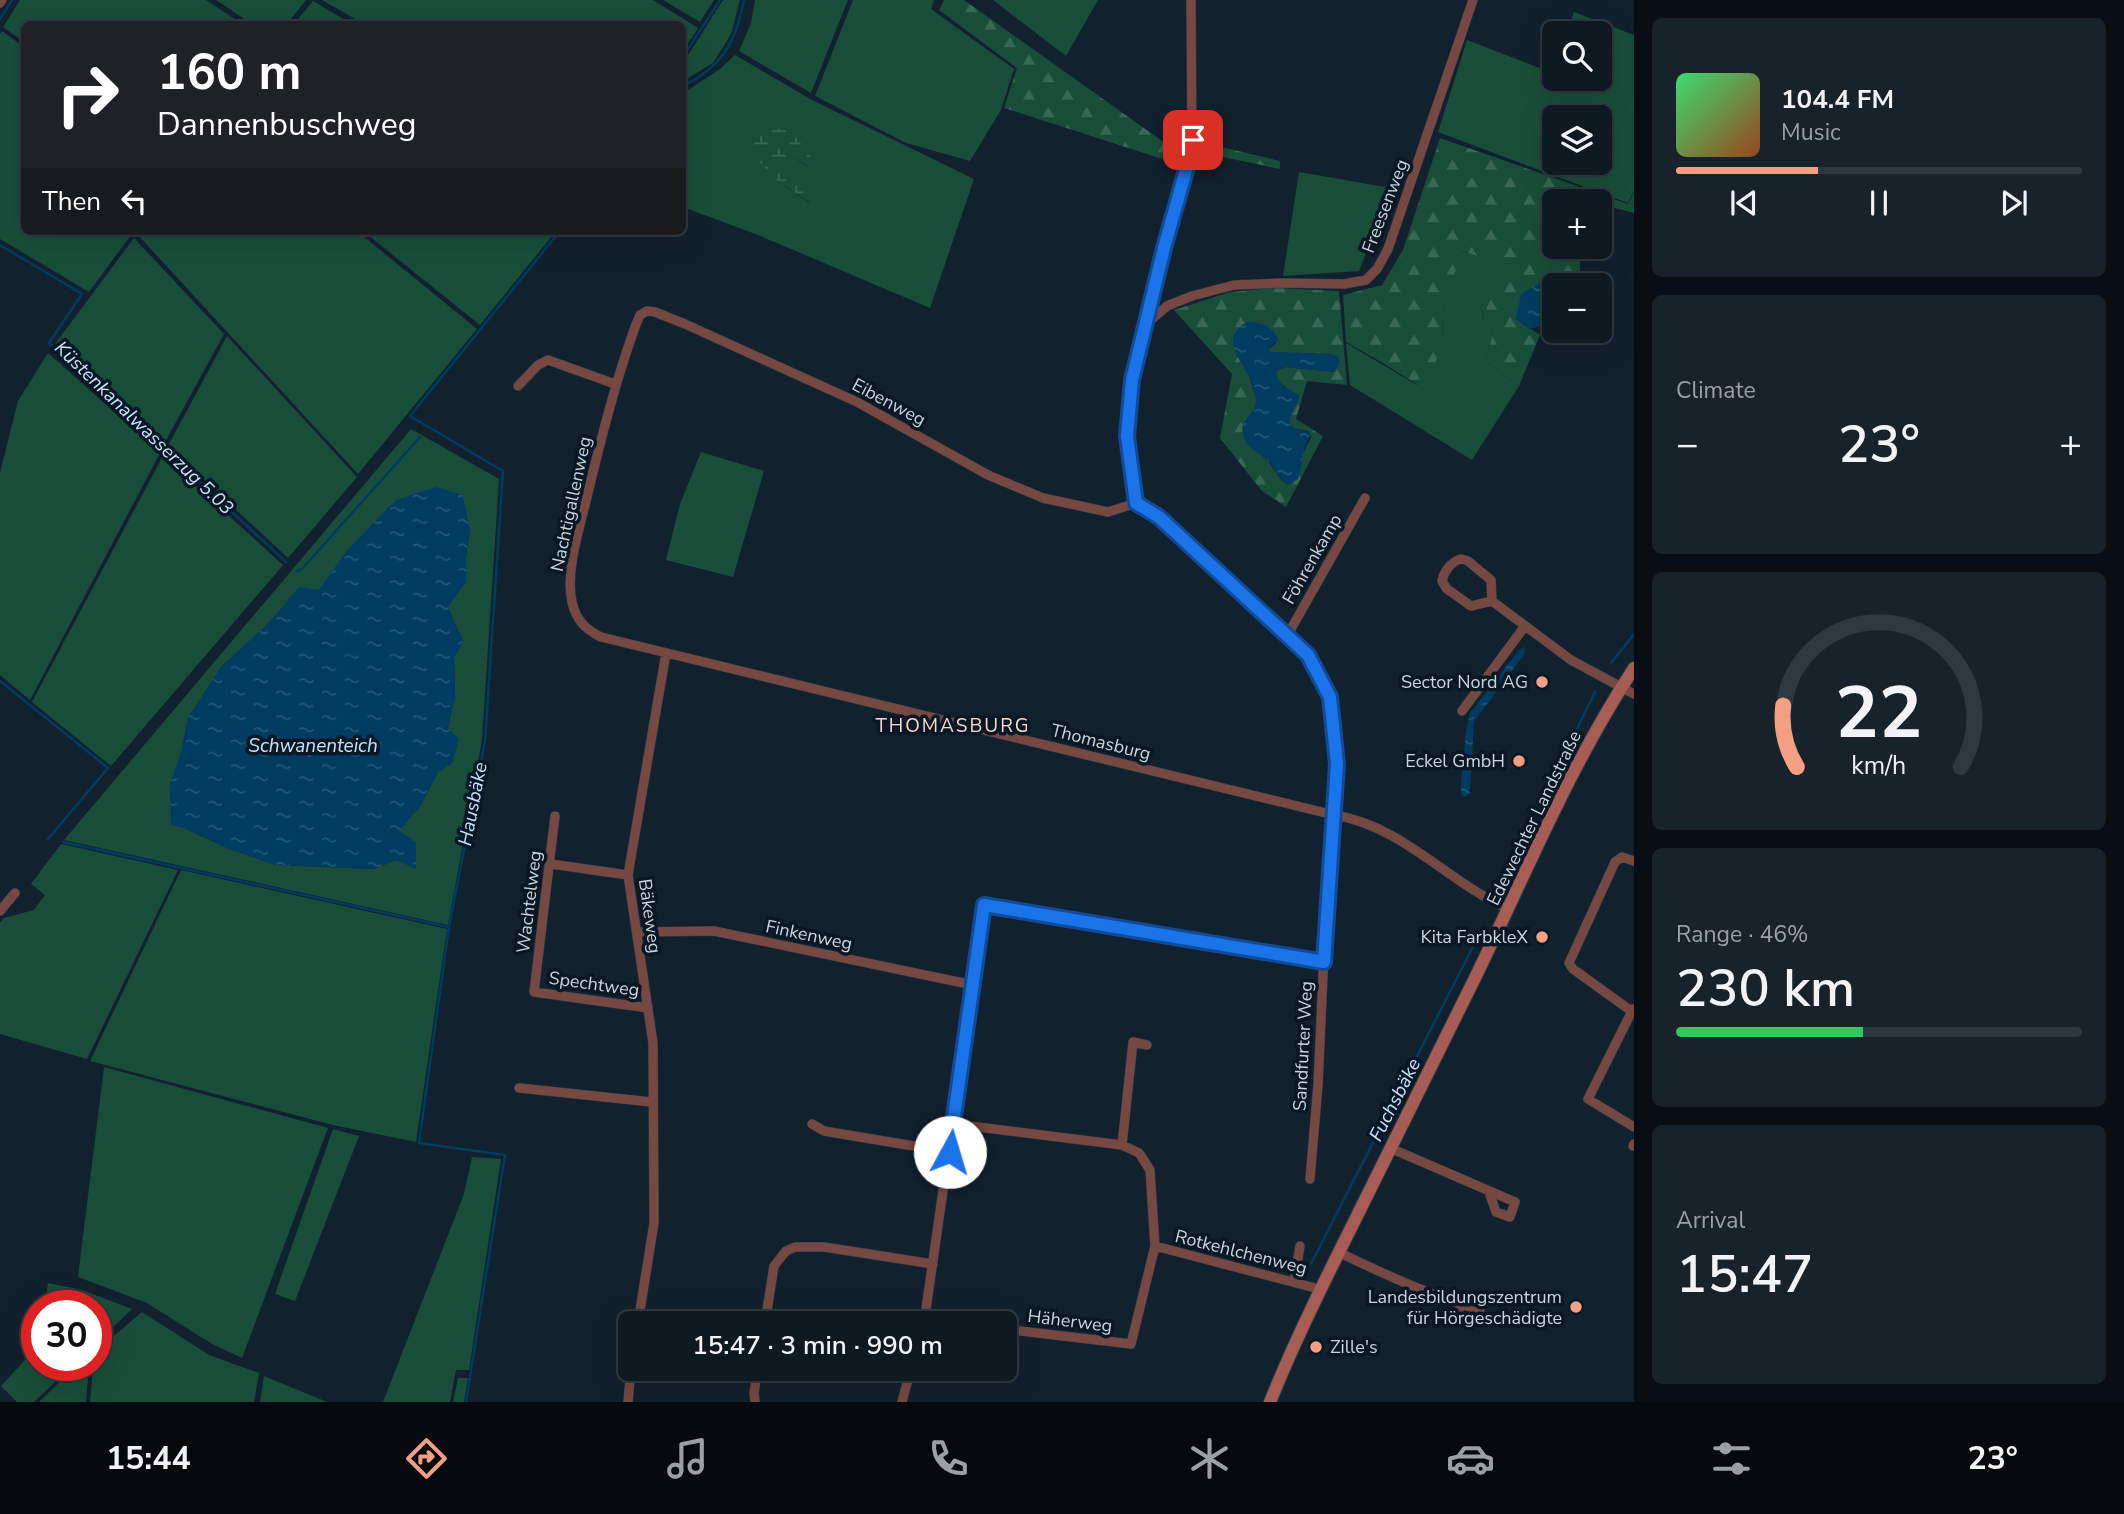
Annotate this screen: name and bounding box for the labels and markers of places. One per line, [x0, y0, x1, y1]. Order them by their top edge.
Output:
pin [1163, 110, 1223, 170]
place label: Sector Nord AG [1401, 670, 1528, 694]
marker: Sector Nord AG [1534, 674, 1550, 690]
place label: Eckel GmbH [1405, 749, 1505, 773]
marker: Eckel GmbH [1511, 753, 1527, 769]
place label: Kita FarbkleX [1421, 925, 1528, 949]
marker: Kita FarbkleX [1534, 929, 1550, 945]
place label: Landesbildungszentrum für Hörgeschädigte [1368, 1285, 1562, 1330]
marker: Landesbildungszentrum für Hörgeschädigte [1568, 1299, 1584, 1315]
place label: Zille's [1330, 1335, 1378, 1359]
marker: Zille's [1308, 1339, 1324, 1355]

